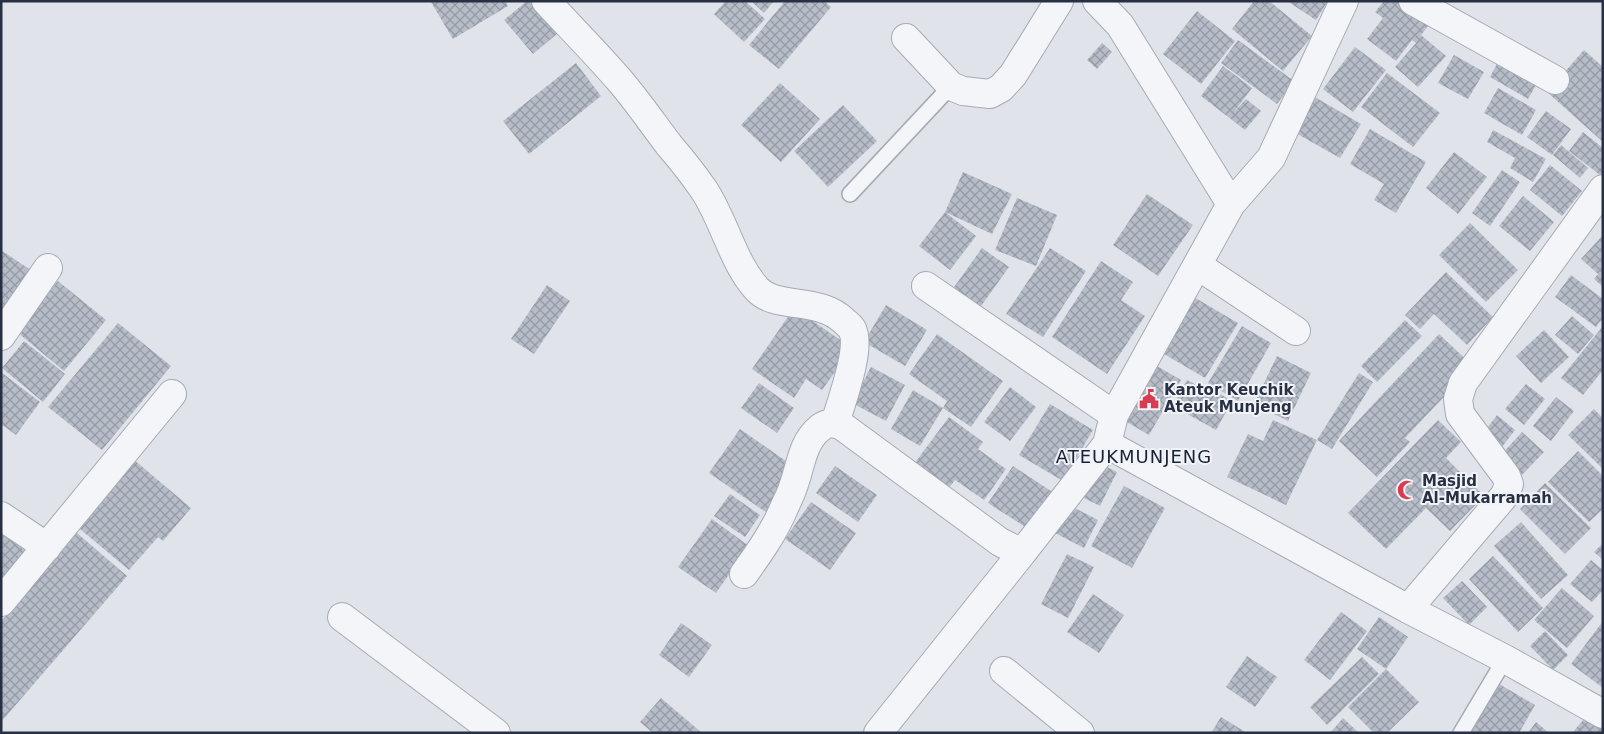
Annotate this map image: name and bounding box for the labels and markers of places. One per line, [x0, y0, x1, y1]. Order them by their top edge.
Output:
place label: Kantor Keuchik Ateuk Munjeng [1164, 381, 1294, 416]
public building icon: Kantor Keuchik Ateuk Munjeng [1138, 388, 1160, 410]
place label: Masjid Al-Mukarramah [1422, 472, 1552, 507]
mosque icon: Masjid Al-Mukarramah [1396, 479, 1418, 501]

